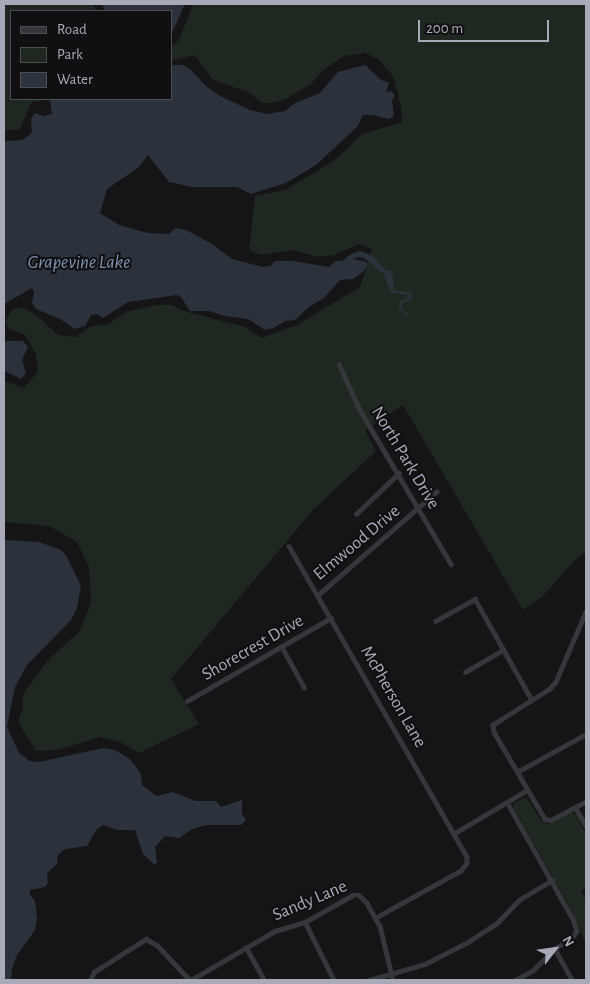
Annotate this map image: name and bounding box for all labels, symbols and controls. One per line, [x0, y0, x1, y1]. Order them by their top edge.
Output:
legend [10, 10, 172, 100]
scale bar [420, 10, 551, 42]
text: 200 m [426, 21, 463, 36]
text: Road [57, 22, 87, 37]
text: Park [57, 47, 83, 62]
text: Water [57, 72, 93, 87]
water label: Grapevine Lake [28, 252, 130, 274]
street label: North Park Drive [366, 403, 444, 513]
street label: Elmwood Drive [309, 501, 405, 585]
street label: Shorecrest Drive [198, 610, 308, 686]
street label: McPherson Lane [355, 642, 431, 752]
street label: Sandy Lane [270, 876, 350, 926]
north arrow [530, 924, 580, 974]
text: N [559, 934, 576, 949]

